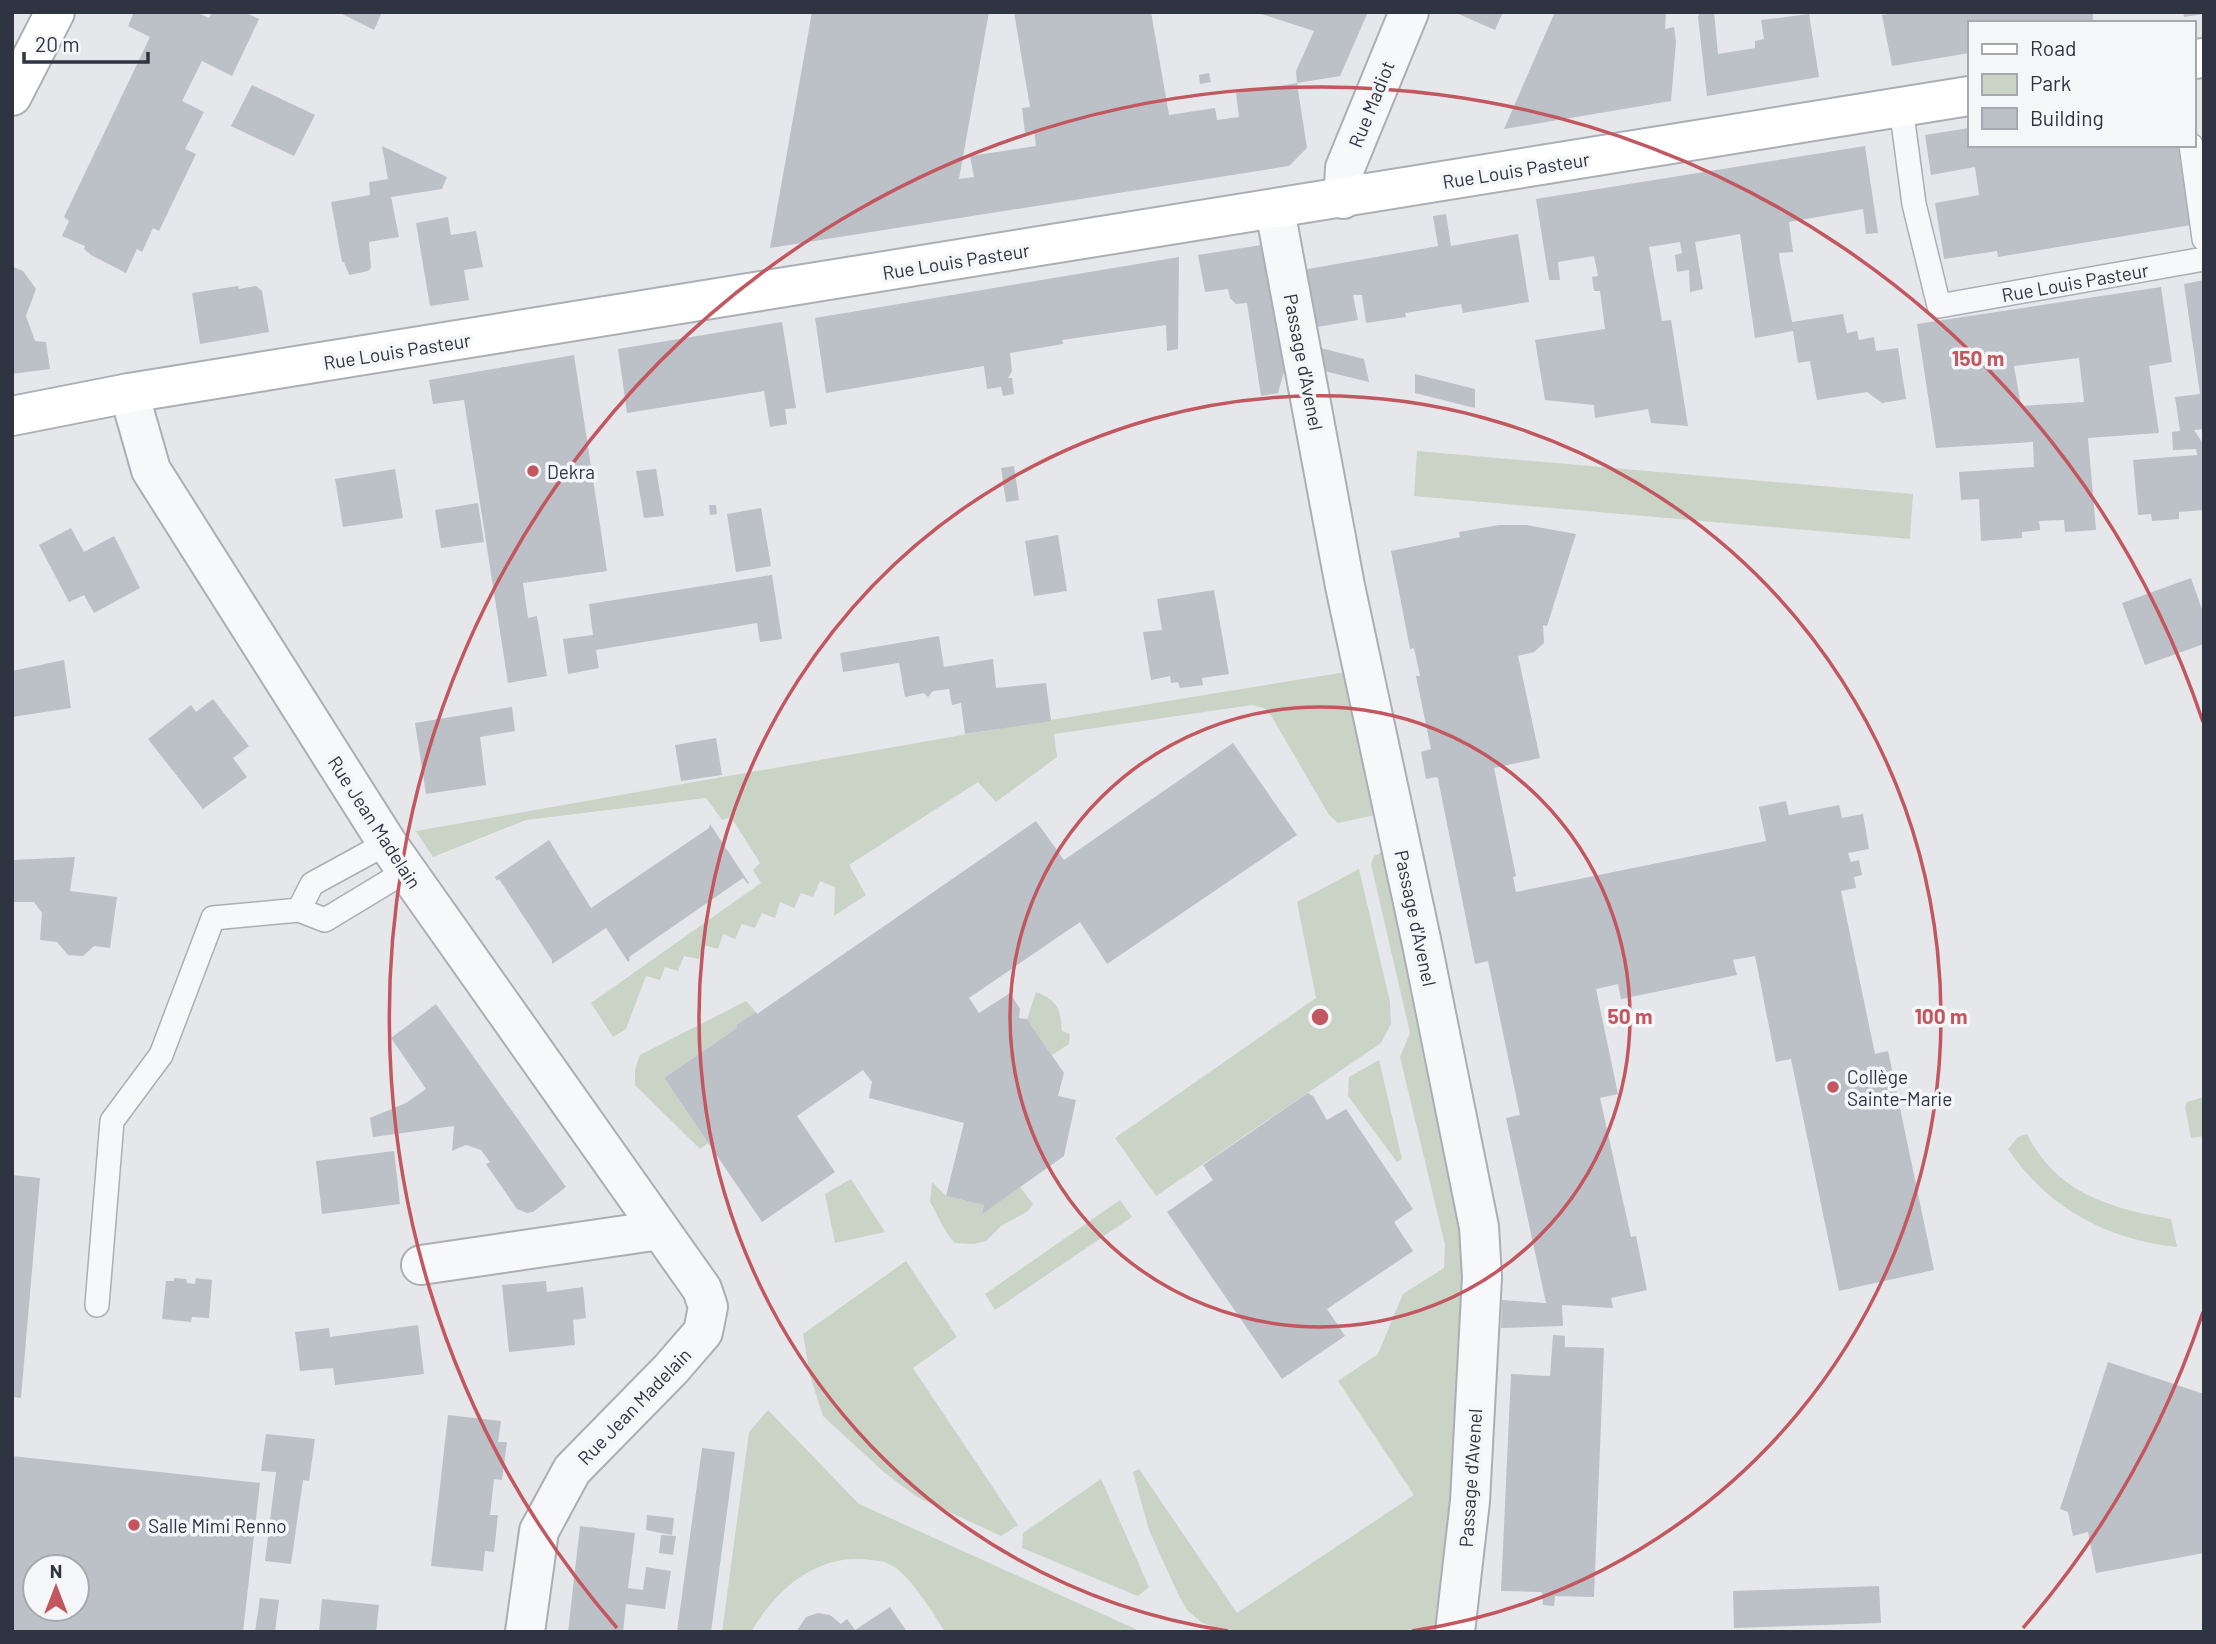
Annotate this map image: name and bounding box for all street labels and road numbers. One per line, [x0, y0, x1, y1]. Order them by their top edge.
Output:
street label: Rue Madiot [1343, 57, 1399, 151]
street label: Rue Louis Pasteur [1441, 147, 1591, 193]
street label: Rue Louis Pasteur [881, 238, 1031, 284]
street label: Rue Louis Pasteur [2000, 258, 2150, 306]
street label: Passage d'Avenel [1279, 292, 1329, 432]
street label: Rue Louis Pasteur [322, 328, 472, 374]
street label: Rue Jean Madelain [324, 751, 426, 893]
street label: Passage d'Avenel [1390, 848, 1442, 988]
street label: Rue Jean Madelain [572, 1343, 696, 1469]
street label: Passage d'Avenel [1454, 1408, 1486, 1548]

